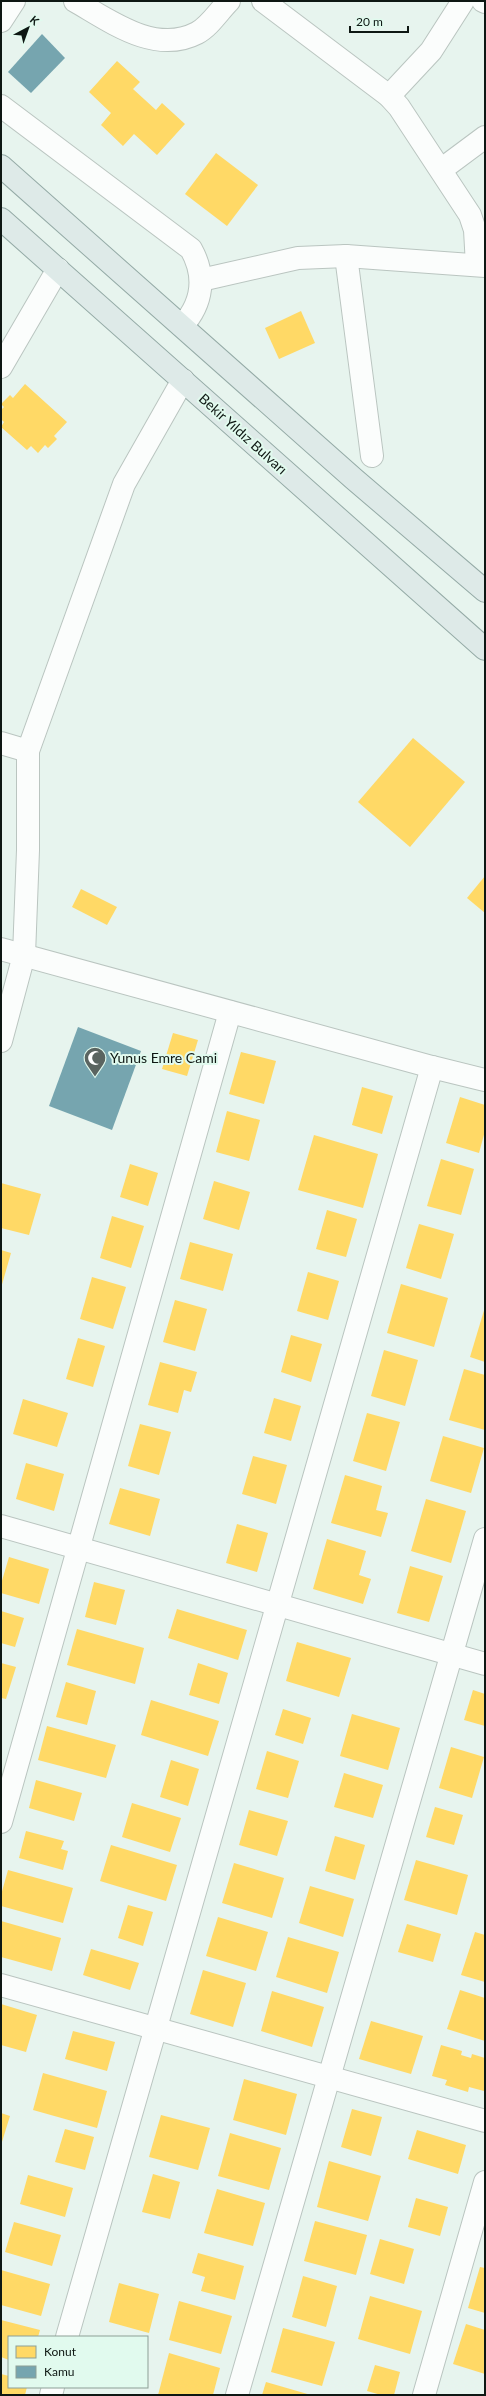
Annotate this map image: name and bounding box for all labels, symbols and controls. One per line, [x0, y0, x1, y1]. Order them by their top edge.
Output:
north arrow [8, 8, 48, 48]
scale bar [350, 8, 408, 34]
text: K [28, 13, 42, 28]
text: 20 m [356, 14, 383, 29]
street label: Bekir Yıldız Bulvarı [196, 390, 291, 478]
mosque icon: Yunus Emre Cami [82, 1045, 108, 1078]
place label: Yunus Emre Cami [110, 1049, 217, 1066]
legend [8, 2336, 148, 2388]
text: Konut [44, 2344, 77, 2359]
text: Kamu [44, 2364, 74, 2379]

